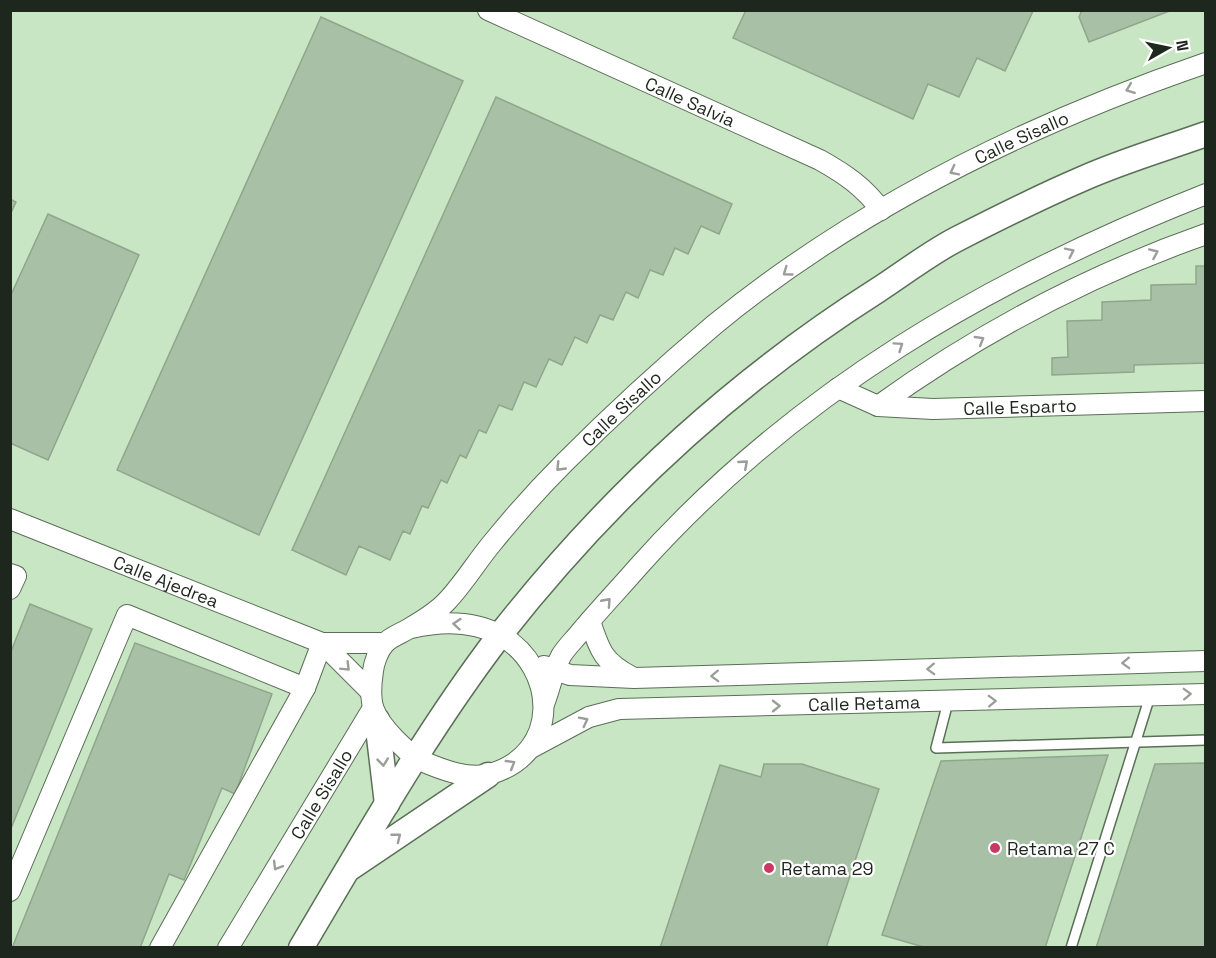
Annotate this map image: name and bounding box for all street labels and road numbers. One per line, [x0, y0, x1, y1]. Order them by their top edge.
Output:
street label: Calle Salvia [642, 71, 739, 132]
street label: Calle Sisallo [970, 106, 1072, 169]
street label: Calle Sisallo [576, 365, 666, 451]
street label: Calle Esparto [963, 393, 1077, 420]
street label: Calle Ajedrea [110, 550, 222, 612]
street label: Calle Retama [808, 690, 920, 716]
street label: Calle Sisallo [285, 745, 357, 843]

